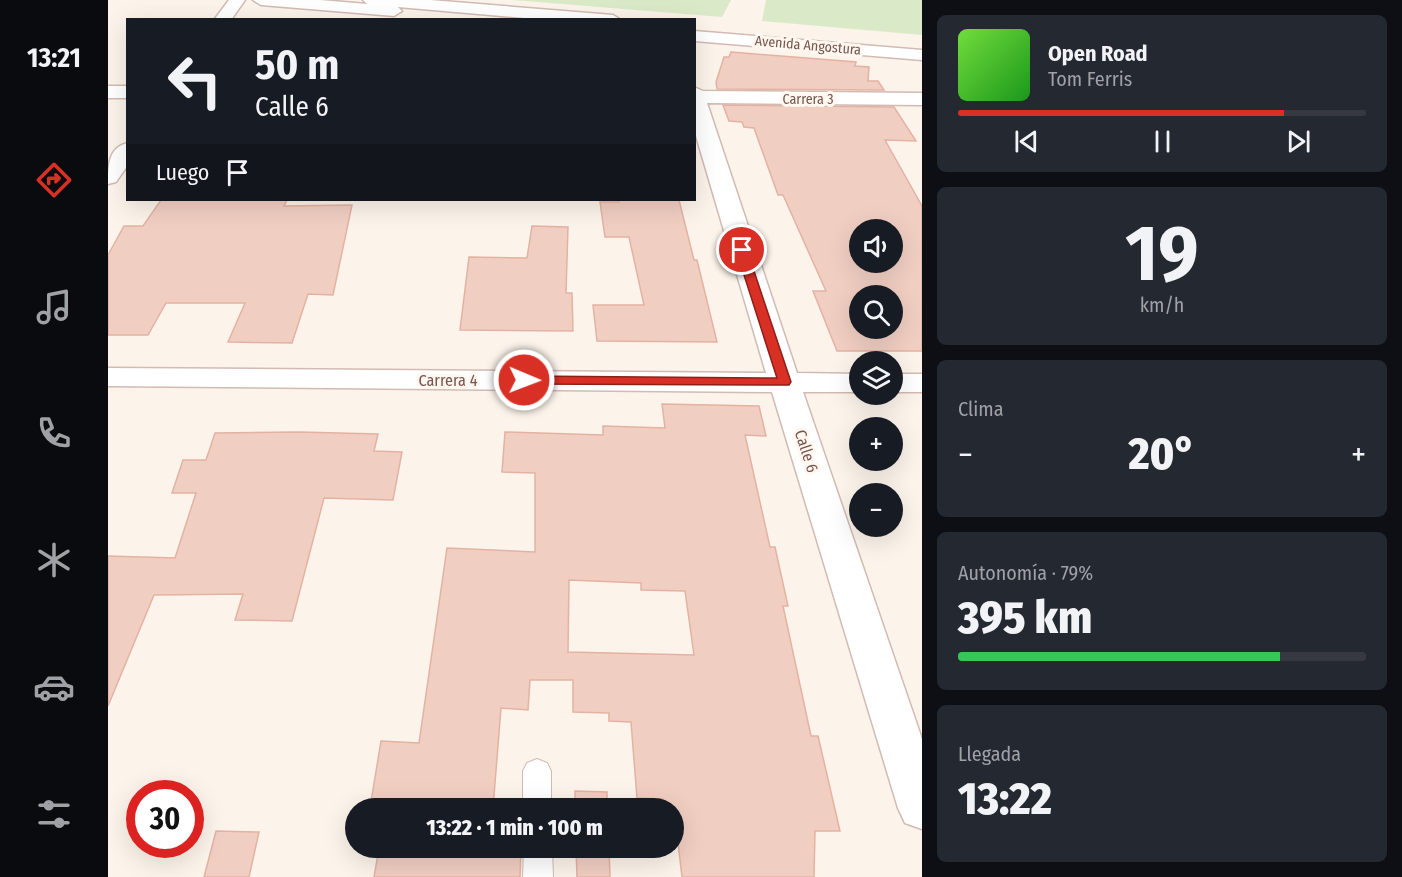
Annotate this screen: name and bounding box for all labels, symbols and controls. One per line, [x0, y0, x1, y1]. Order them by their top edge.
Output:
street label: Avenida Angostura [754, 32, 862, 59]
text: 50 m [255, 40, 339, 90]
text: Open Road [1048, 40, 1148, 67]
text: 13:21 [27, 42, 81, 74]
icon: left [156, 42, 234, 120]
text: Tom Ferris [1048, 67, 1132, 91]
text: Calle 6 [255, 91, 329, 123]
street label: Carrera 3 [782, 91, 834, 108]
icon: previous [1010, 125, 1043, 158]
icon: pause [1146, 125, 1179, 158]
icon: next [1282, 125, 1315, 158]
icon: arrive [221, 156, 254, 189]
icon: directions [33, 159, 75, 201]
text: Luego [156, 159, 209, 186]
text: 19 [1125, 207, 1199, 301]
map controls [849, 219, 903, 537]
button: sound [849, 219, 903, 273]
pin [716, 224, 767, 275]
icon: arrive [725, 233, 758, 266]
button: search [849, 285, 903, 339]
icon: music [33, 286, 75, 328]
text: km/h [1140, 293, 1184, 317]
position arrow [492, 348, 556, 412]
button: layers [849, 351, 903, 405]
street label: Carrera 4 [419, 371, 478, 390]
text: Clima [958, 397, 1003, 421]
icon: phone [33, 412, 75, 454]
button: + [849, 417, 903, 471]
street label: Calle 6 [791, 427, 822, 475]
text: 20° [1128, 427, 1195, 481]
text: − [958, 435, 973, 475]
text: + [1351, 435, 1366, 475]
button: − [849, 483, 903, 537]
icon: climate [33, 539, 75, 581]
text: Autonomía · 79% [958, 561, 1093, 585]
text: 395 km [958, 591, 1092, 645]
icon: car [33, 666, 75, 708]
text: Llegada [958, 742, 1021, 766]
text: 13:22 [958, 772, 1052, 826]
speed limit sign: 30 [126, 780, 204, 858]
icon: filters [33, 793, 75, 835]
text: 13:22 · 1 min · 100 m [426, 814, 603, 841]

